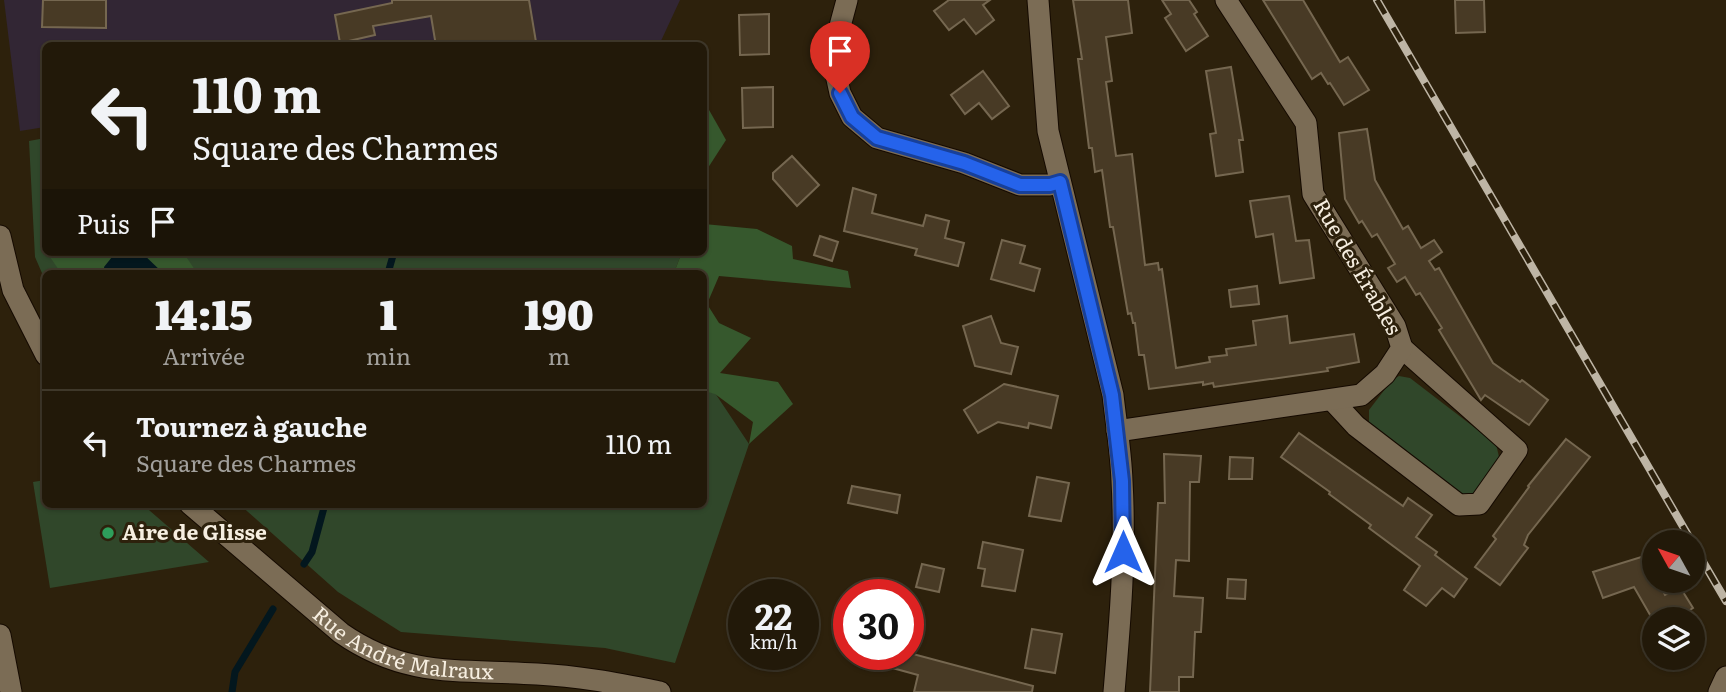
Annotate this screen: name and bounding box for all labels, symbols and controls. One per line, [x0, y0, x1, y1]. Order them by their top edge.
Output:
pin [810, 21, 870, 93]
icon: arrive [821, 32, 859, 70]
text: 110 m [192, 55, 321, 128]
icon: left [77, 70, 168, 161]
text: Square des Charmes [192, 122, 498, 170]
street label: Rue des Érables [1308, 192, 1411, 340]
text: Puis [77, 203, 130, 242]
icon: arrive [144, 203, 182, 241]
text: 14:15 [155, 281, 253, 343]
text: 1 [380, 281, 397, 343]
text: 190 [524, 281, 594, 343]
text: Arrivée [163, 338, 245, 372]
text: min [366, 338, 411, 372]
text: m [548, 338, 570, 372]
text: Tournez à gauche [136, 406, 367, 445]
text: 110 m [605, 423, 672, 462]
icon: left [77, 424, 115, 462]
text: Square des Charmes [136, 445, 356, 479]
place label: Aire de Glisse [122, 515, 267, 546]
position arrow [1086, 515, 1160, 589]
marker: Aire de Glisse [100, 525, 116, 541]
north arrow [1642, 530, 1704, 593]
map controls [1642, 530, 1705, 670]
speed limit sign: 30 [833, 579, 924, 670]
text: 22 [755, 589, 792, 641]
street label: Rue André Malraux [307, 597, 494, 685]
button: layers [1642, 607, 1705, 670]
text: km/h [750, 628, 797, 655]

